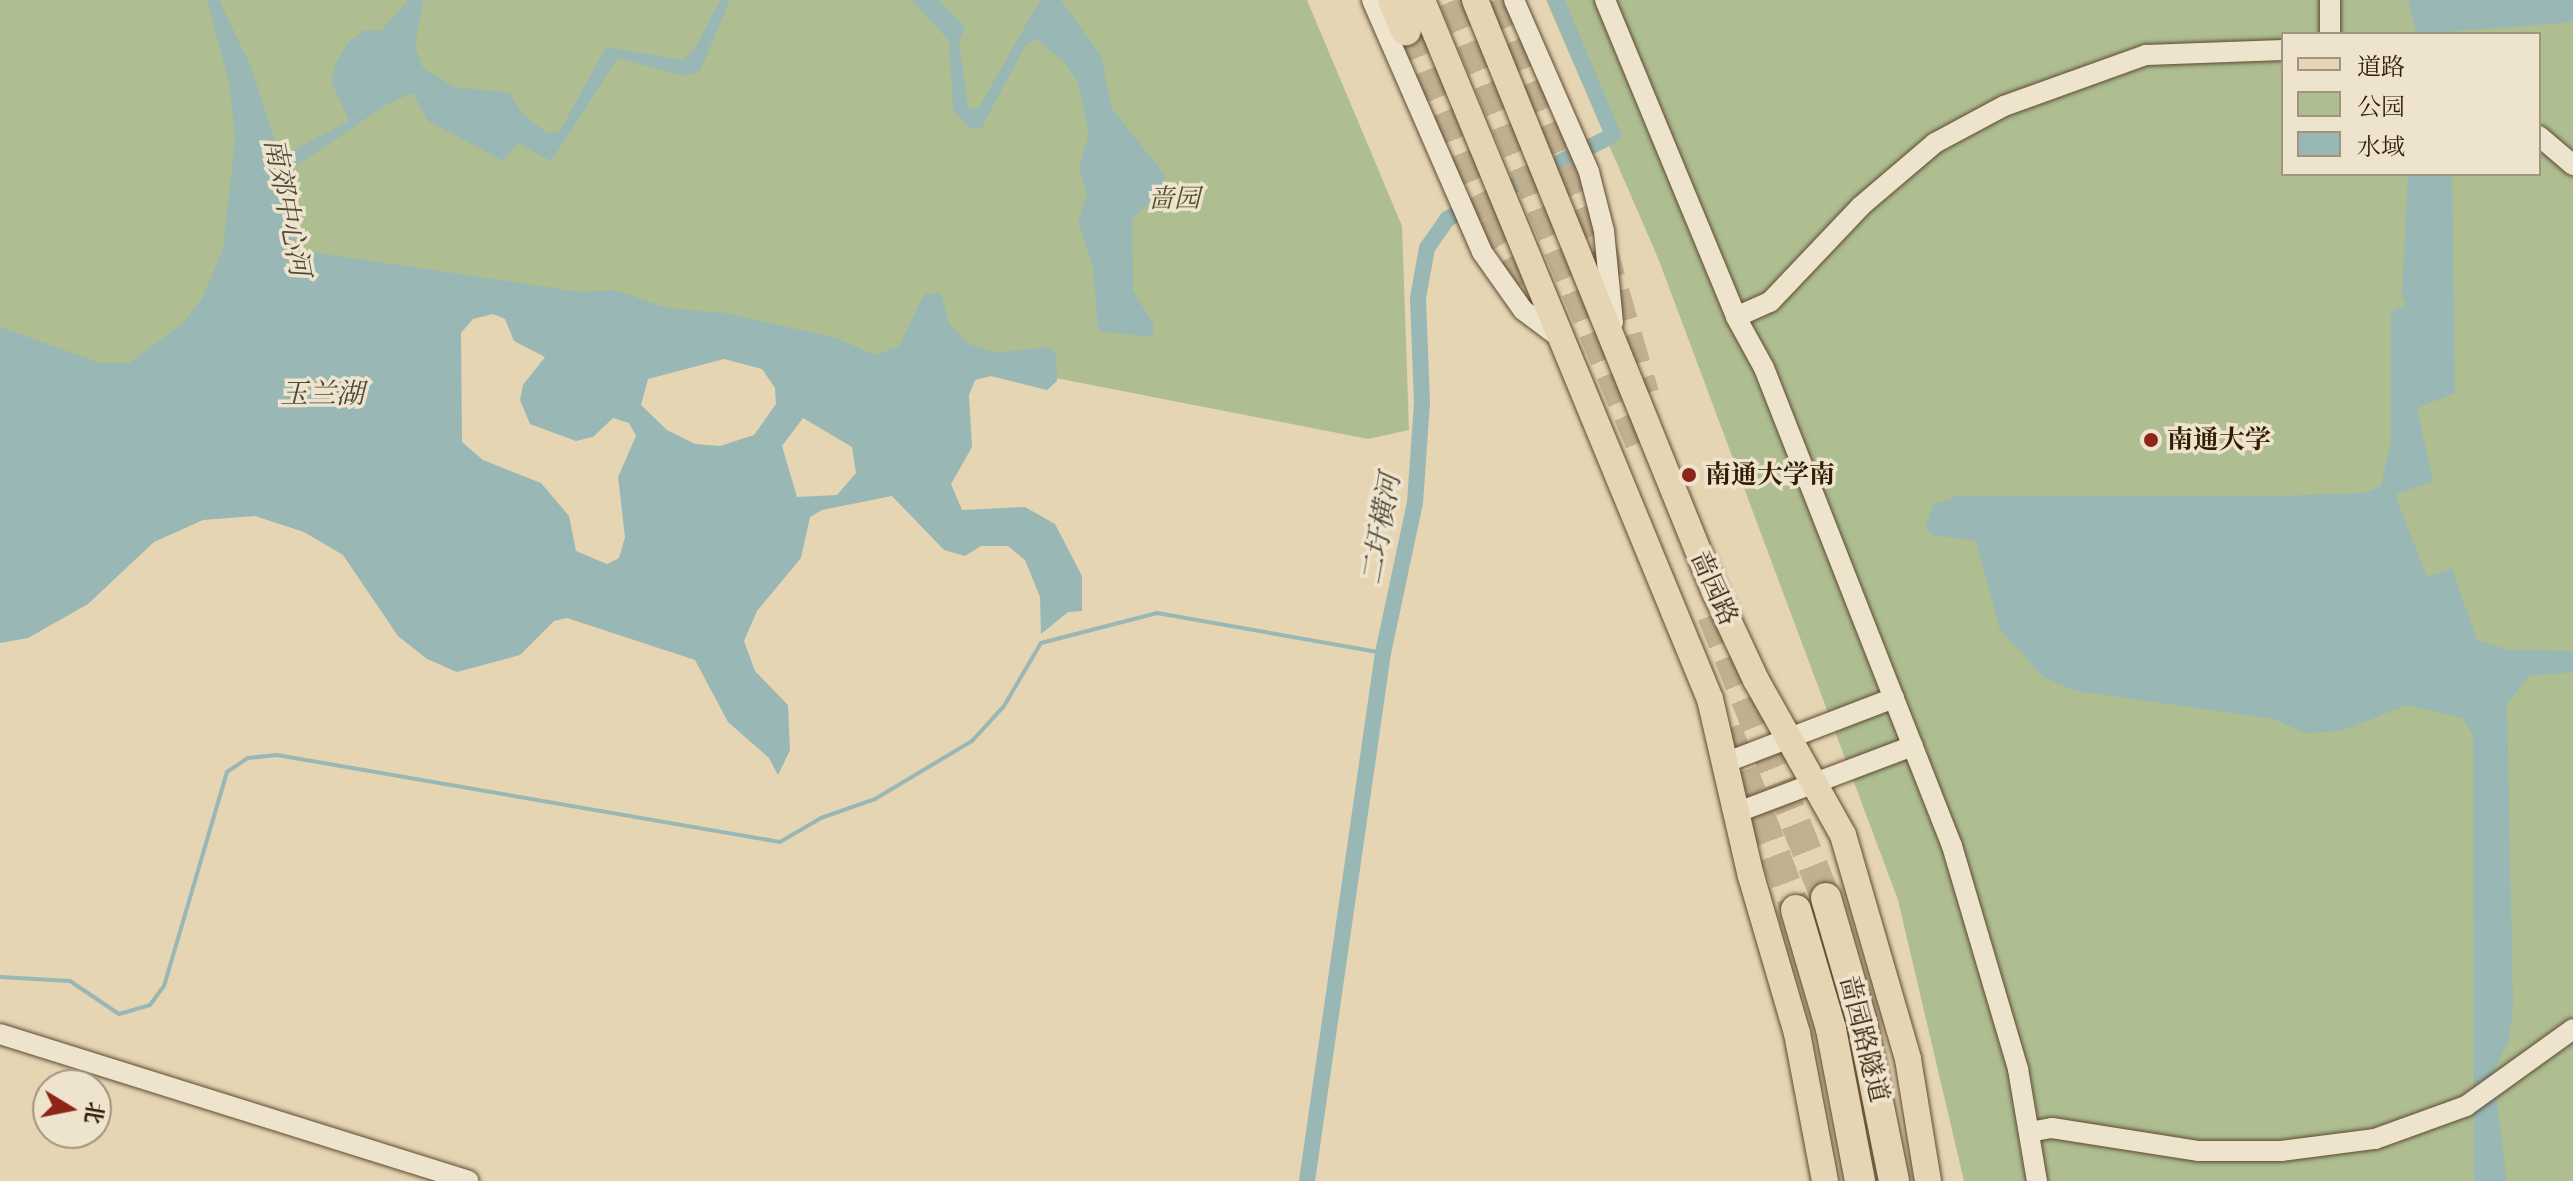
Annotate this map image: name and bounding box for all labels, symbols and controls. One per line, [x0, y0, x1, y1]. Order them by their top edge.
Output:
legend [2281, 32, 2541, 176]
text: 道路 [2357, 51, 2405, 82]
text: 公园 [2357, 91, 2405, 122]
text: 水域 [2357, 131, 2405, 162]
water label: 南郊中心河 [258, 135, 318, 279]
park label: 啬园 [1148, 183, 1200, 215]
water label: 玉兰湖 [280, 376, 364, 410]
place label: 南通大学 [2167, 424, 2271, 456]
marker: 南通大学 [2142, 431, 2160, 449]
place label: 南通大学南 [1705, 459, 1835, 491]
marker: 南通大学南 [1680, 466, 1698, 484]
water label: 二圩横河 [1354, 471, 1406, 587]
street label: 啬园路 [1684, 546, 1744, 630]
street label: 啬园路隧道 [1833, 972, 1895, 1106]
north arrow [32, 1069, 112, 1149]
text: 北 [78, 1100, 110, 1126]

